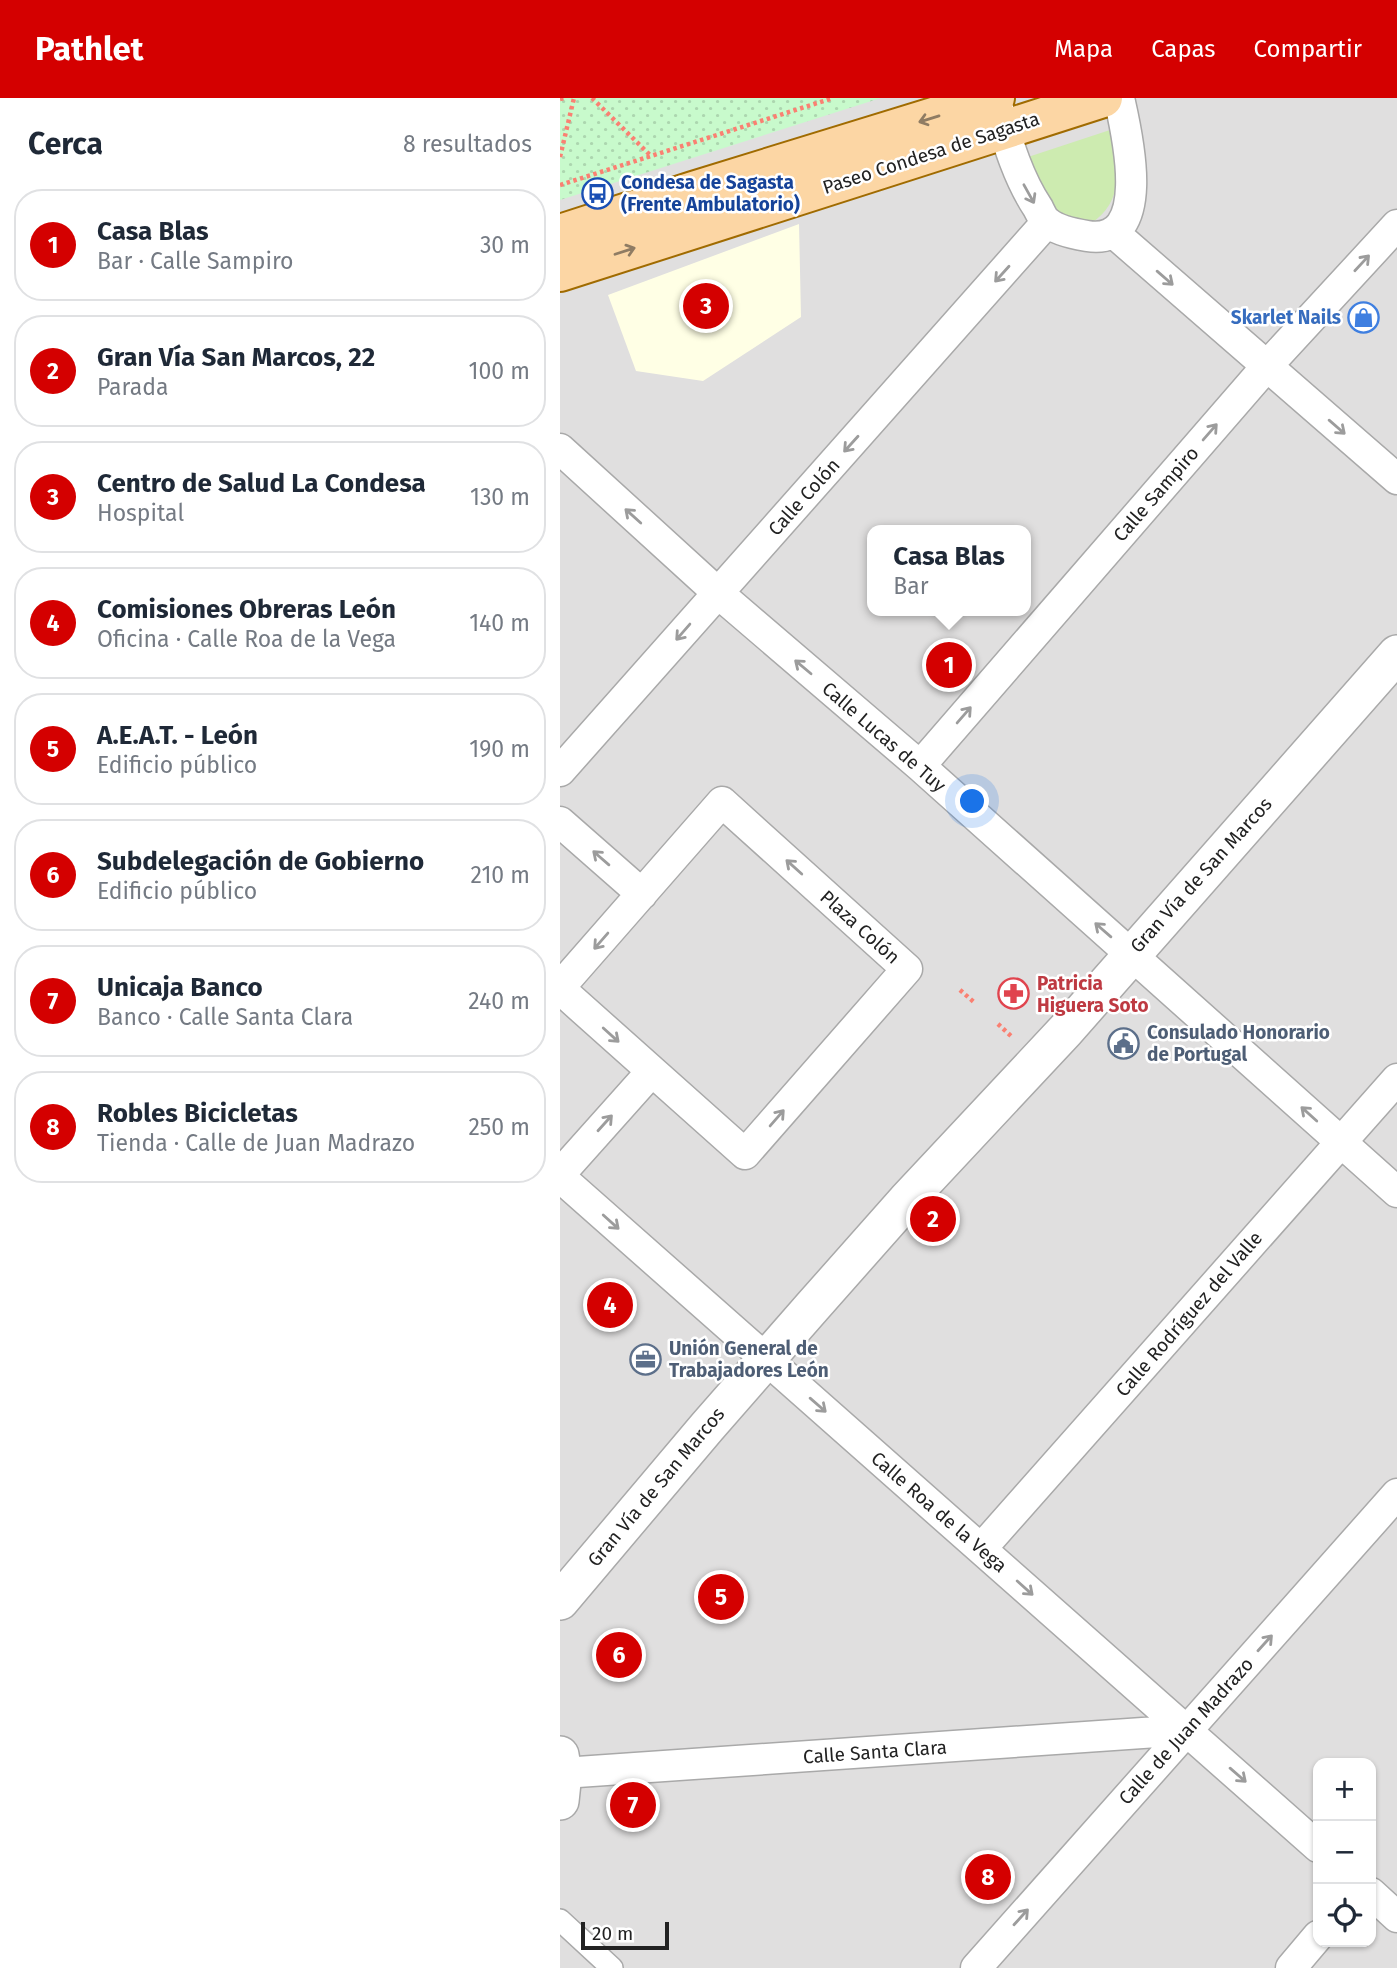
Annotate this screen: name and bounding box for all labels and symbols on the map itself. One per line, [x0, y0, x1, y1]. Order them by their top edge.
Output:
street label: Paseo Condesa de Sagasta [820, 107, 1042, 199]
one-way arrow [919, 113, 941, 126]
place label: Condesa de Sagasta (Frente Ambulatorio) [621, 171, 800, 216]
bus stop icon: Condesa de Sagasta (Frente Ambulatorio) [581, 176, 615, 210]
one-way arrow [1022, 183, 1036, 203]
one-way arrow [613, 244, 635, 256]
one-way arrow [1354, 254, 1370, 272]
one-way arrow [994, 264, 1010, 282]
one-way arrow [1156, 270, 1174, 286]
pin: 3 [683, 280, 729, 332]
shop icon: Skarlet Nails [1347, 300, 1381, 334]
place label: Skarlet Nails [1231, 306, 1341, 329]
one-way arrow [1328, 419, 1346, 435]
one-way arrow [1202, 423, 1218, 441]
one-way arrow [843, 435, 859, 453]
street label: Calle Sampiro [1108, 442, 1204, 546]
street label: Calle Colón [763, 454, 845, 540]
one-way arrow [625, 507, 642, 524]
one-way arrow [675, 623, 691, 641]
pin: 1 [926, 639, 972, 691]
one-way arrow [794, 659, 812, 675]
street label: Calle Lucas de Tuy [817, 677, 951, 797]
one-way arrow [956, 706, 972, 724]
your location [955, 784, 989, 818]
street label: Gran Vía de San Marcos [1125, 793, 1277, 957]
one-way arrow [592, 850, 610, 866]
one-way arrow [785, 859, 803, 875]
street label: Plaza Colón [815, 885, 905, 969]
one-way arrow [1095, 921, 1112, 938]
one-way arrow [593, 931, 609, 949]
place label: Patricia Higuera Soto [1037, 972, 1149, 1017]
pharmacy icon: Patricia Higuera Soto [997, 977, 1031, 1011]
place label: Consulado Honorario de Portugal [1147, 1021, 1330, 1066]
public building icon: Consulado Honorario de Portugal [1107, 1026, 1141, 1060]
one-way arrow [602, 1027, 620, 1043]
one-way arrow [1300, 1106, 1318, 1122]
one-way arrow [769, 1109, 785, 1127]
one-way arrow [597, 1114, 613, 1132]
pin: 2 [910, 1193, 956, 1245]
one-way arrow [602, 1214, 620, 1230]
street label: Calle Rodríguez del Valle [1111, 1227, 1267, 1401]
pin: 4 [587, 1279, 633, 1331]
place label: Unión General de Trabajadores León [669, 1337, 829, 1382]
office icon: Unión General de Trabajadores León [629, 1342, 663, 1376]
one-way arrow [809, 1397, 827, 1413]
street label: Gran Vía de San Marcos [583, 1403, 729, 1571]
street label: Calle Roa de la Vega [866, 1447, 1012, 1577]
pin: 5 [698, 1571, 744, 1623]
one-way arrow [1016, 1580, 1034, 1596]
pin: 6 [596, 1629, 642, 1681]
one-way arrow [1256, 1635, 1273, 1652]
street label: Calle de Juan Madrazo [1114, 1653, 1258, 1809]
street label: Calle Santa Clara [802, 1735, 948, 1769]
one-way arrow [1228, 1767, 1246, 1783]
pin: 7 [610, 1779, 656, 1831]
pin: 8 [965, 1851, 1011, 1903]
one-way arrow [1013, 1908, 1029, 1926]
scale bar [581, 1919, 668, 1951]

